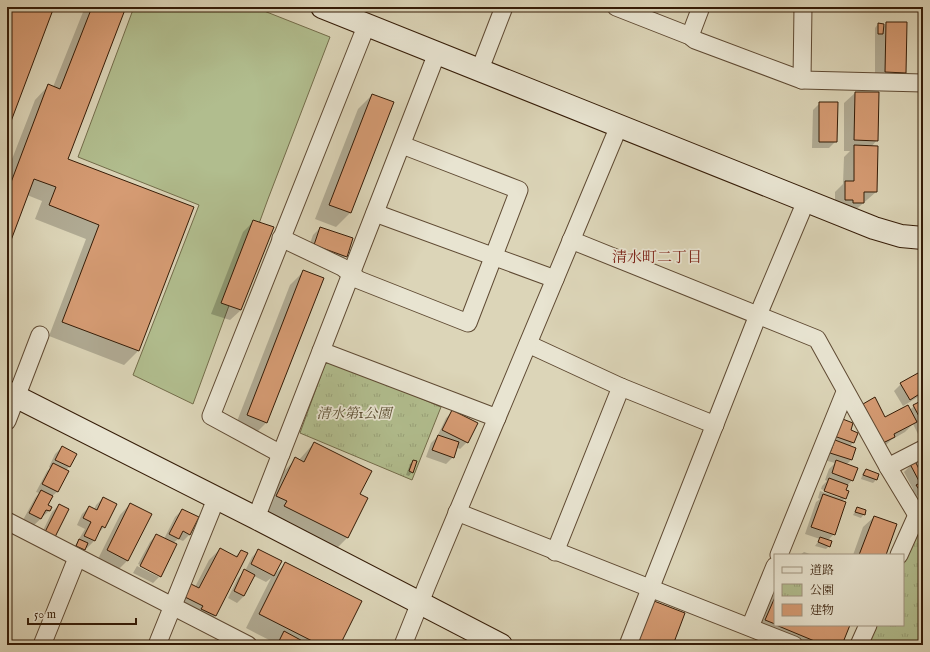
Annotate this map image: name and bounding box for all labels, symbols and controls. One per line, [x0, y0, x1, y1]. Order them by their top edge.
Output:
district label: 清水町二丁目 [612, 248, 702, 267]
park label: 清水第1公園 [316, 405, 394, 423]
legend [774, 554, 904, 626]
text: 道路 [810, 563, 834, 578]
text: 公園 [810, 583, 834, 598]
scale bar [28, 600, 136, 626]
text: 建物 [810, 603, 834, 618]
text: 50 m [34, 607, 56, 622]

